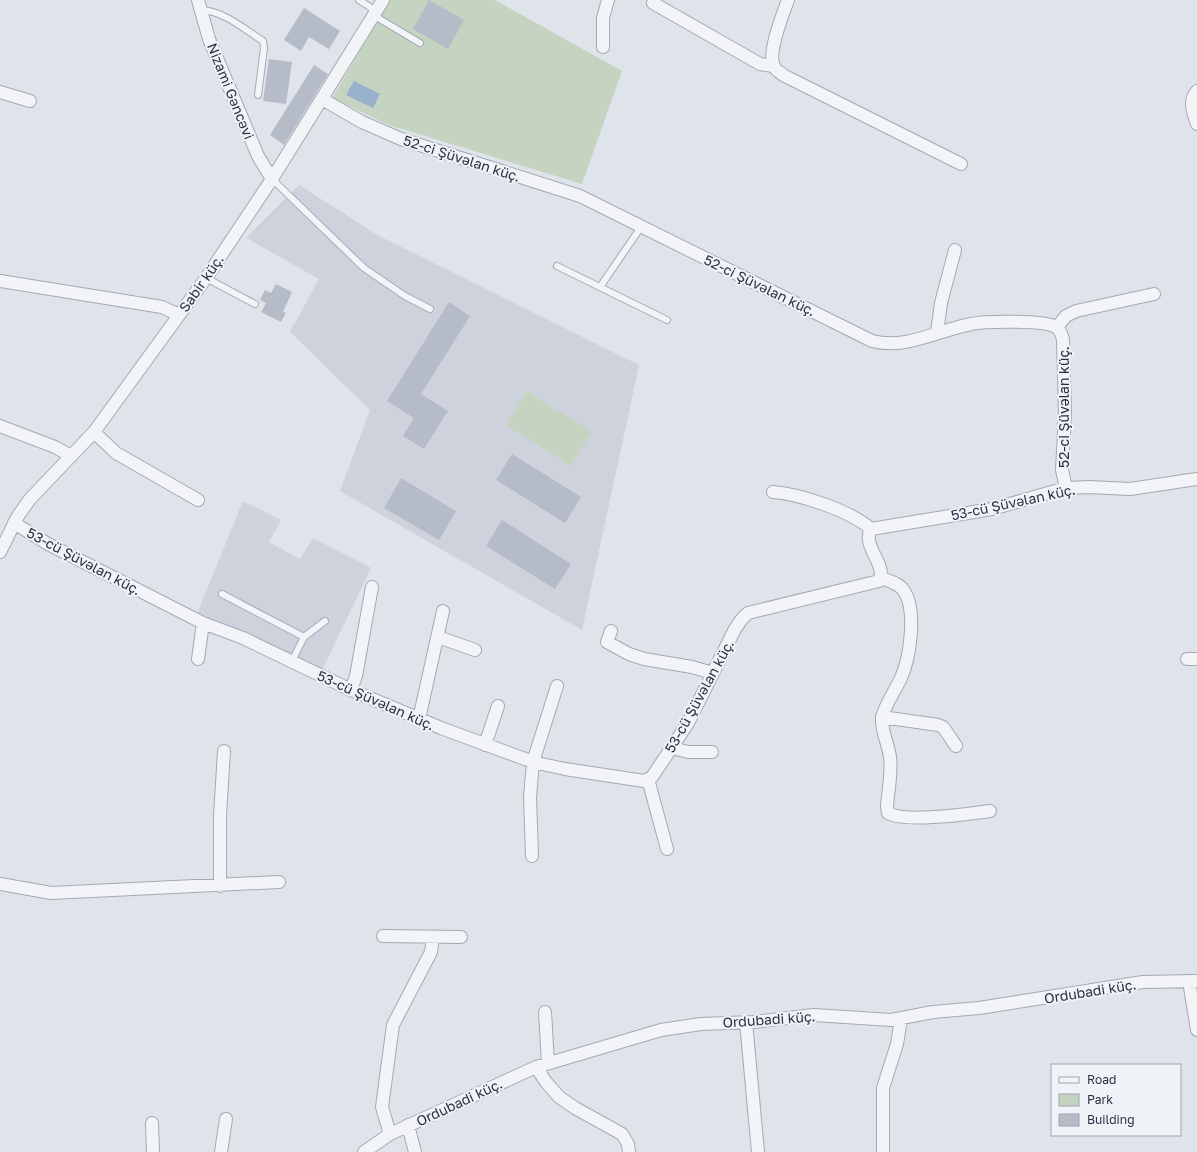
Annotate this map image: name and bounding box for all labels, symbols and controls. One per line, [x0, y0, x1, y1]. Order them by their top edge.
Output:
street label: Nizami Gəncəvi [204, 40, 258, 142]
street label: 52-ci Şüvəlan küç. [401, 131, 523, 185]
street label: Sabir küç. [175, 251, 227, 315]
street label: 52-ci Şüvəlan küç. [701, 251, 819, 319]
street label: 52-ci Şüvəlan küç. [1055, 346, 1072, 468]
street label: 53-cü Şüvəlan küç. [949, 481, 1077, 523]
street label: 53-cü Şüvəlan küç. [24, 524, 144, 598]
street label: 53-cü Şüvəlan küç. [661, 636, 737, 756]
street label: 53-cü Şüvəlan küç. [315, 666, 437, 734]
street label: Ordubadi küç. [1043, 975, 1137, 1007]
street label: Ordubadi küç. [722, 1007, 816, 1031]
legend [1051, 1064, 1181, 1136]
text: Road [1087, 1072, 1116, 1087]
street label: Ordubadi küç. [413, 1075, 505, 1129]
text: Park [1087, 1092, 1113, 1107]
text: Building [1087, 1112, 1135, 1127]

